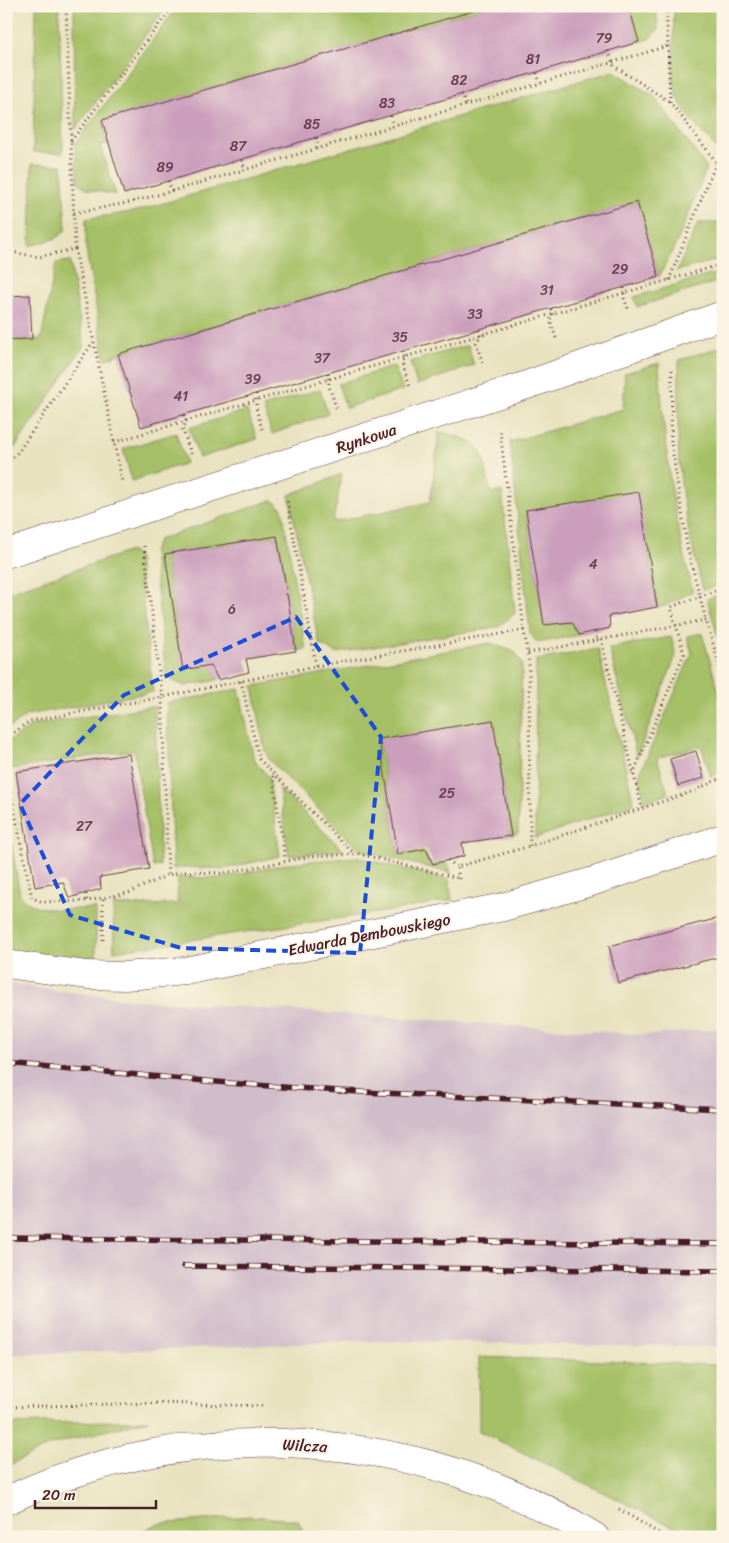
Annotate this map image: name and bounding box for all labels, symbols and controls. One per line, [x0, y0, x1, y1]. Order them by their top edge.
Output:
house number: 79 [596, 26, 613, 51]
house number: 81 [526, 47, 540, 72]
house number: 82 [451, 68, 467, 93]
house number: 83 [379, 91, 395, 116]
house number: 85 [304, 112, 321, 137]
house number: 87 [230, 134, 247, 159]
house number: 89 [156, 155, 174, 180]
house number: 29 [612, 257, 629, 282]
house number: 31 [540, 278, 554, 303]
house number: 33 [467, 302, 483, 327]
house number: 35 [392, 325, 409, 350]
house number: 37 [314, 346, 331, 371]
house number: 39 [245, 367, 262, 392]
house number: 41 [174, 384, 188, 409]
street label: Rynkowa [332, 415, 401, 462]
house number: 4 [589, 552, 598, 577]
house number: 6 [228, 597, 236, 622]
house number: 25 [439, 781, 456, 806]
house number: 27 [76, 814, 93, 839]
street label: Edwarda Dembowskiego [285, 905, 453, 964]
street label: Wilcza [282, 1430, 329, 1461]
scale bar [35, 1478, 156, 1510]
text: 20 m [42, 1482, 76, 1508]

